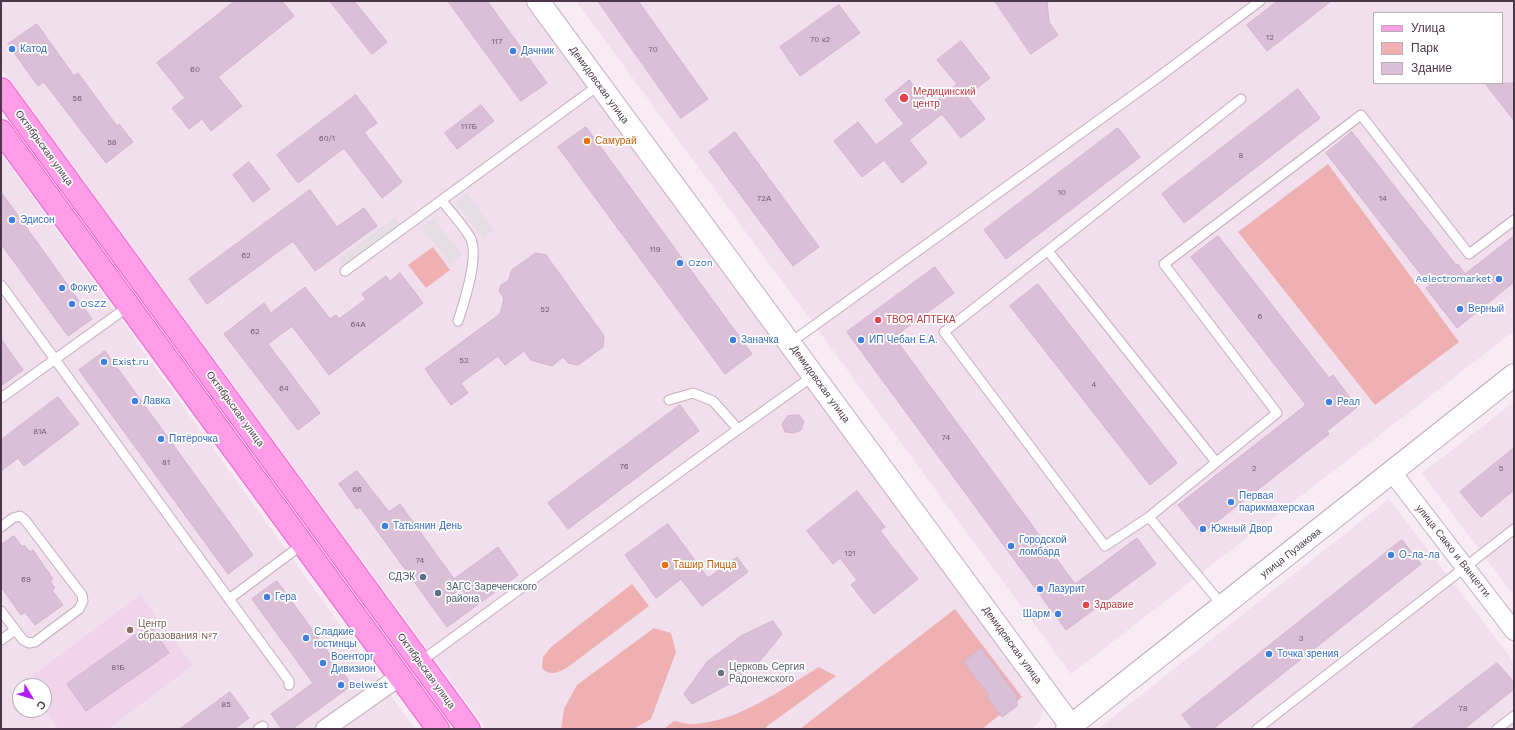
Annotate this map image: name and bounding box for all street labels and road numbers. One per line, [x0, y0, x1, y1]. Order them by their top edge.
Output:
street label: Демидовская улица [567, 44, 631, 126]
street label: Октябрьская улица [13, 108, 75, 188]
street label: Демидовская улица [788, 343, 852, 425]
street label: Октябрьская улица [204, 369, 266, 449]
street label: улица Сакко и Ванцетти [1413, 502, 1493, 600]
street label: улица Пузакова [1258, 525, 1324, 581]
street label: Демидовская улица [980, 604, 1044, 686]
street label: Октябрьская улица [395, 631, 457, 711]

